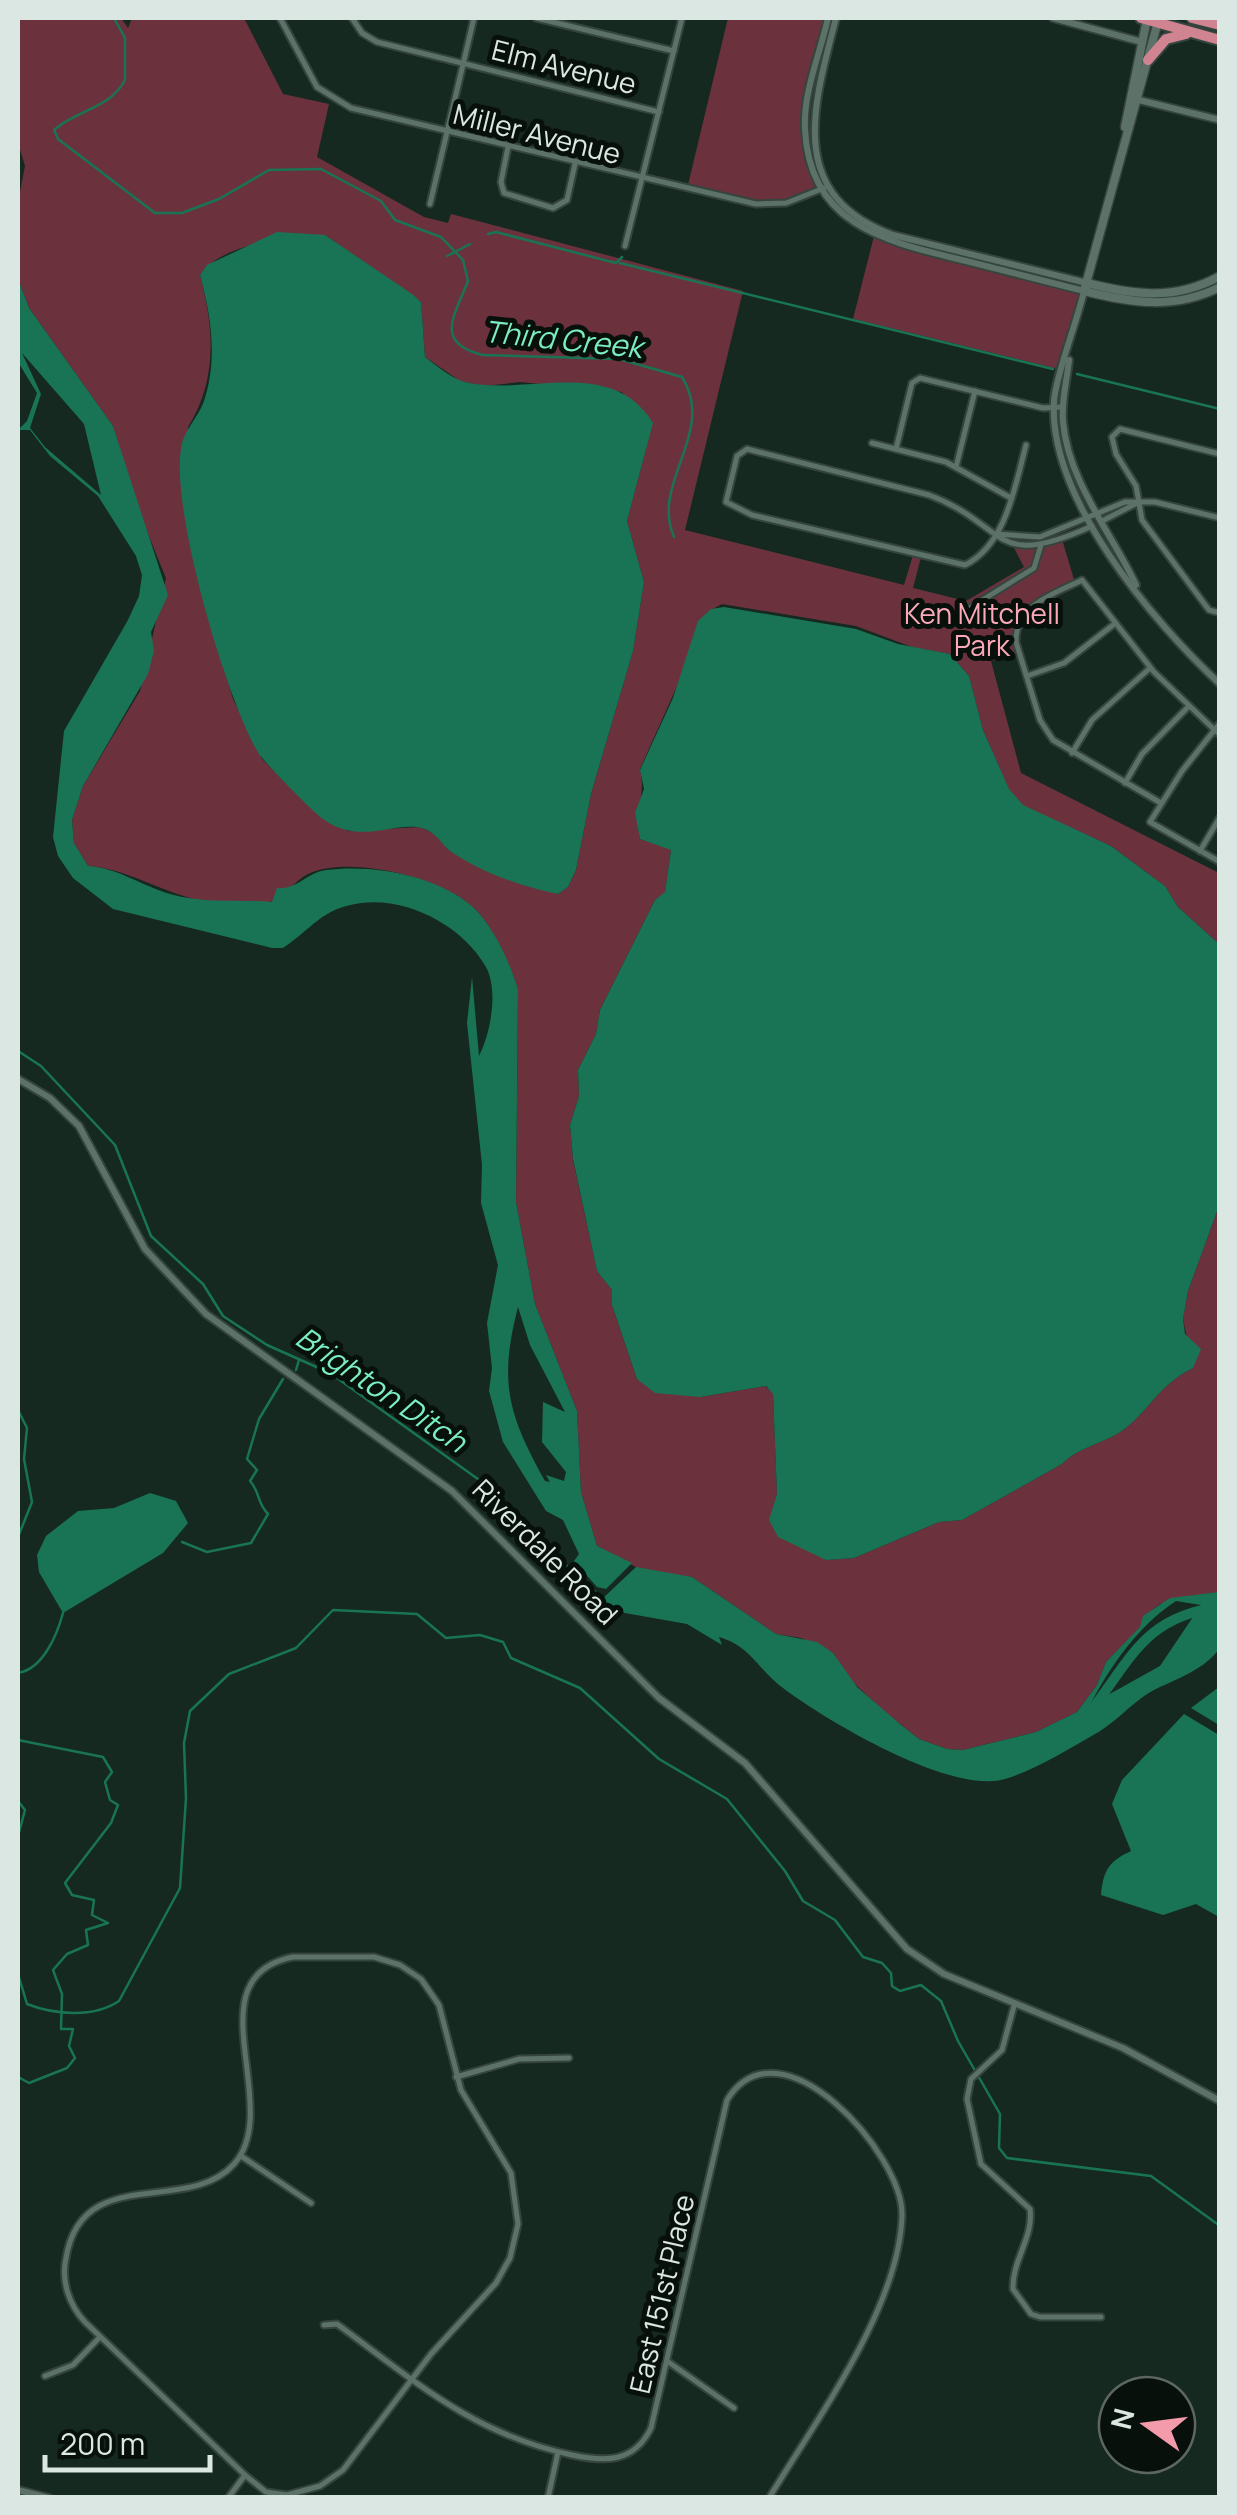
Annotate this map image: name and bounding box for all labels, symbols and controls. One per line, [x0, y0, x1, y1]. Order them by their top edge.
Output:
street label: Elm Avenue [488, 30, 640, 102]
street label: Miller Avenue [450, 94, 625, 172]
water label: Third Creek [482, 310, 648, 368]
park label: Ken Mitchell Park [904, 594, 1060, 664]
water label: Brighton Ditch [288, 1316, 476, 1462]
street label: Riverdale Road [465, 1470, 627, 1632]
street label: East 151st Place [620, 2191, 702, 2397]
north arrow [1097, 2375, 1197, 2475]
text: N [1101, 2404, 1143, 2433]
scale bar [45, 2410, 210, 2472]
text: 200 m [60, 2423, 145, 2464]

